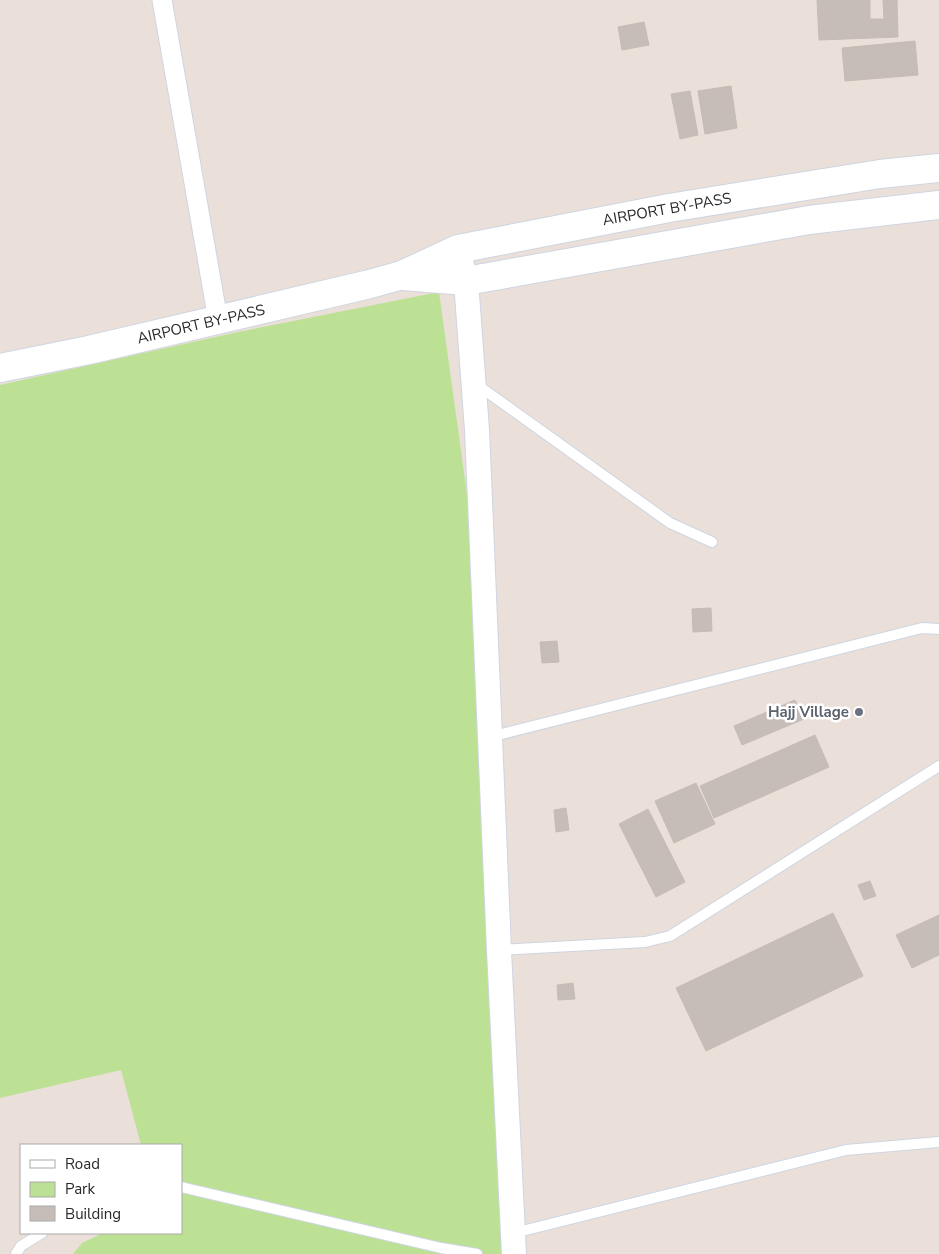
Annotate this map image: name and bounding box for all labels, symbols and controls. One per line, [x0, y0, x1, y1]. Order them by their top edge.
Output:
street label: AIRPORT BY-PASS [601, 188, 733, 230]
street label: AIRPORT BY-PASS [135, 300, 267, 348]
place label: Hajj Village [768, 702, 849, 722]
marker: Hajj Village [853, 706, 865, 718]
legend [20, 1144, 182, 1234]
text: Road [65, 1154, 100, 1174]
text: Park [65, 1179, 95, 1199]
text: Building [65, 1204, 121, 1224]

